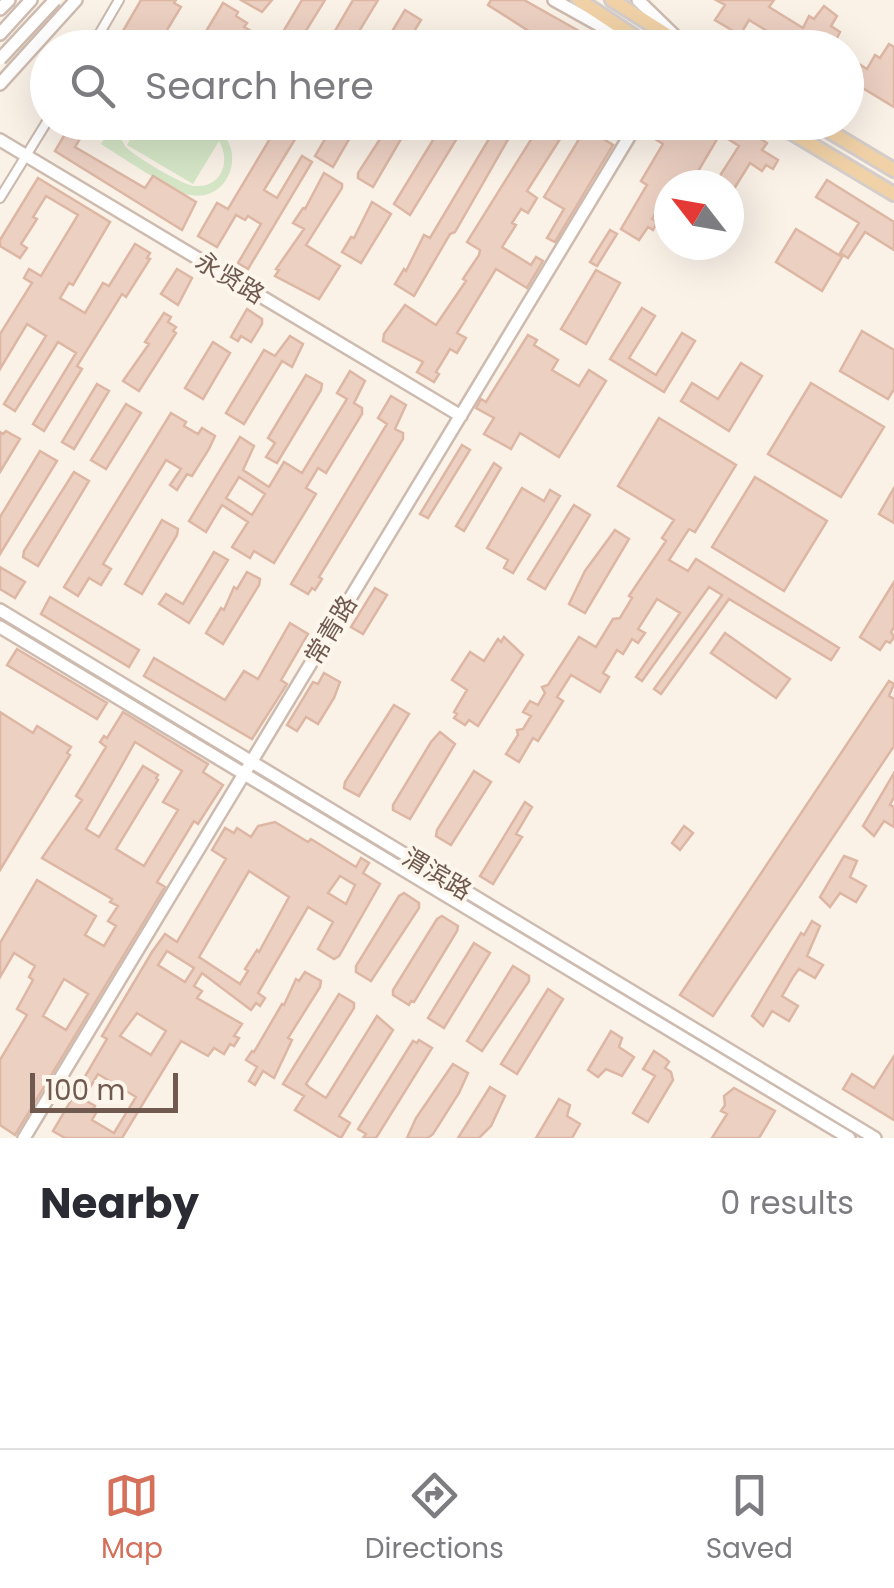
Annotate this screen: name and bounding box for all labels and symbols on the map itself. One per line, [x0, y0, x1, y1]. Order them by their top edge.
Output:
north arrow [654, 170, 744, 260]
street label: 永贤路 [189, 244, 271, 312]
street label: 常青路 [297, 589, 365, 671]
street label: 渭滨路 [396, 840, 478, 908]
scale bar [30, 1068, 178, 1112]

